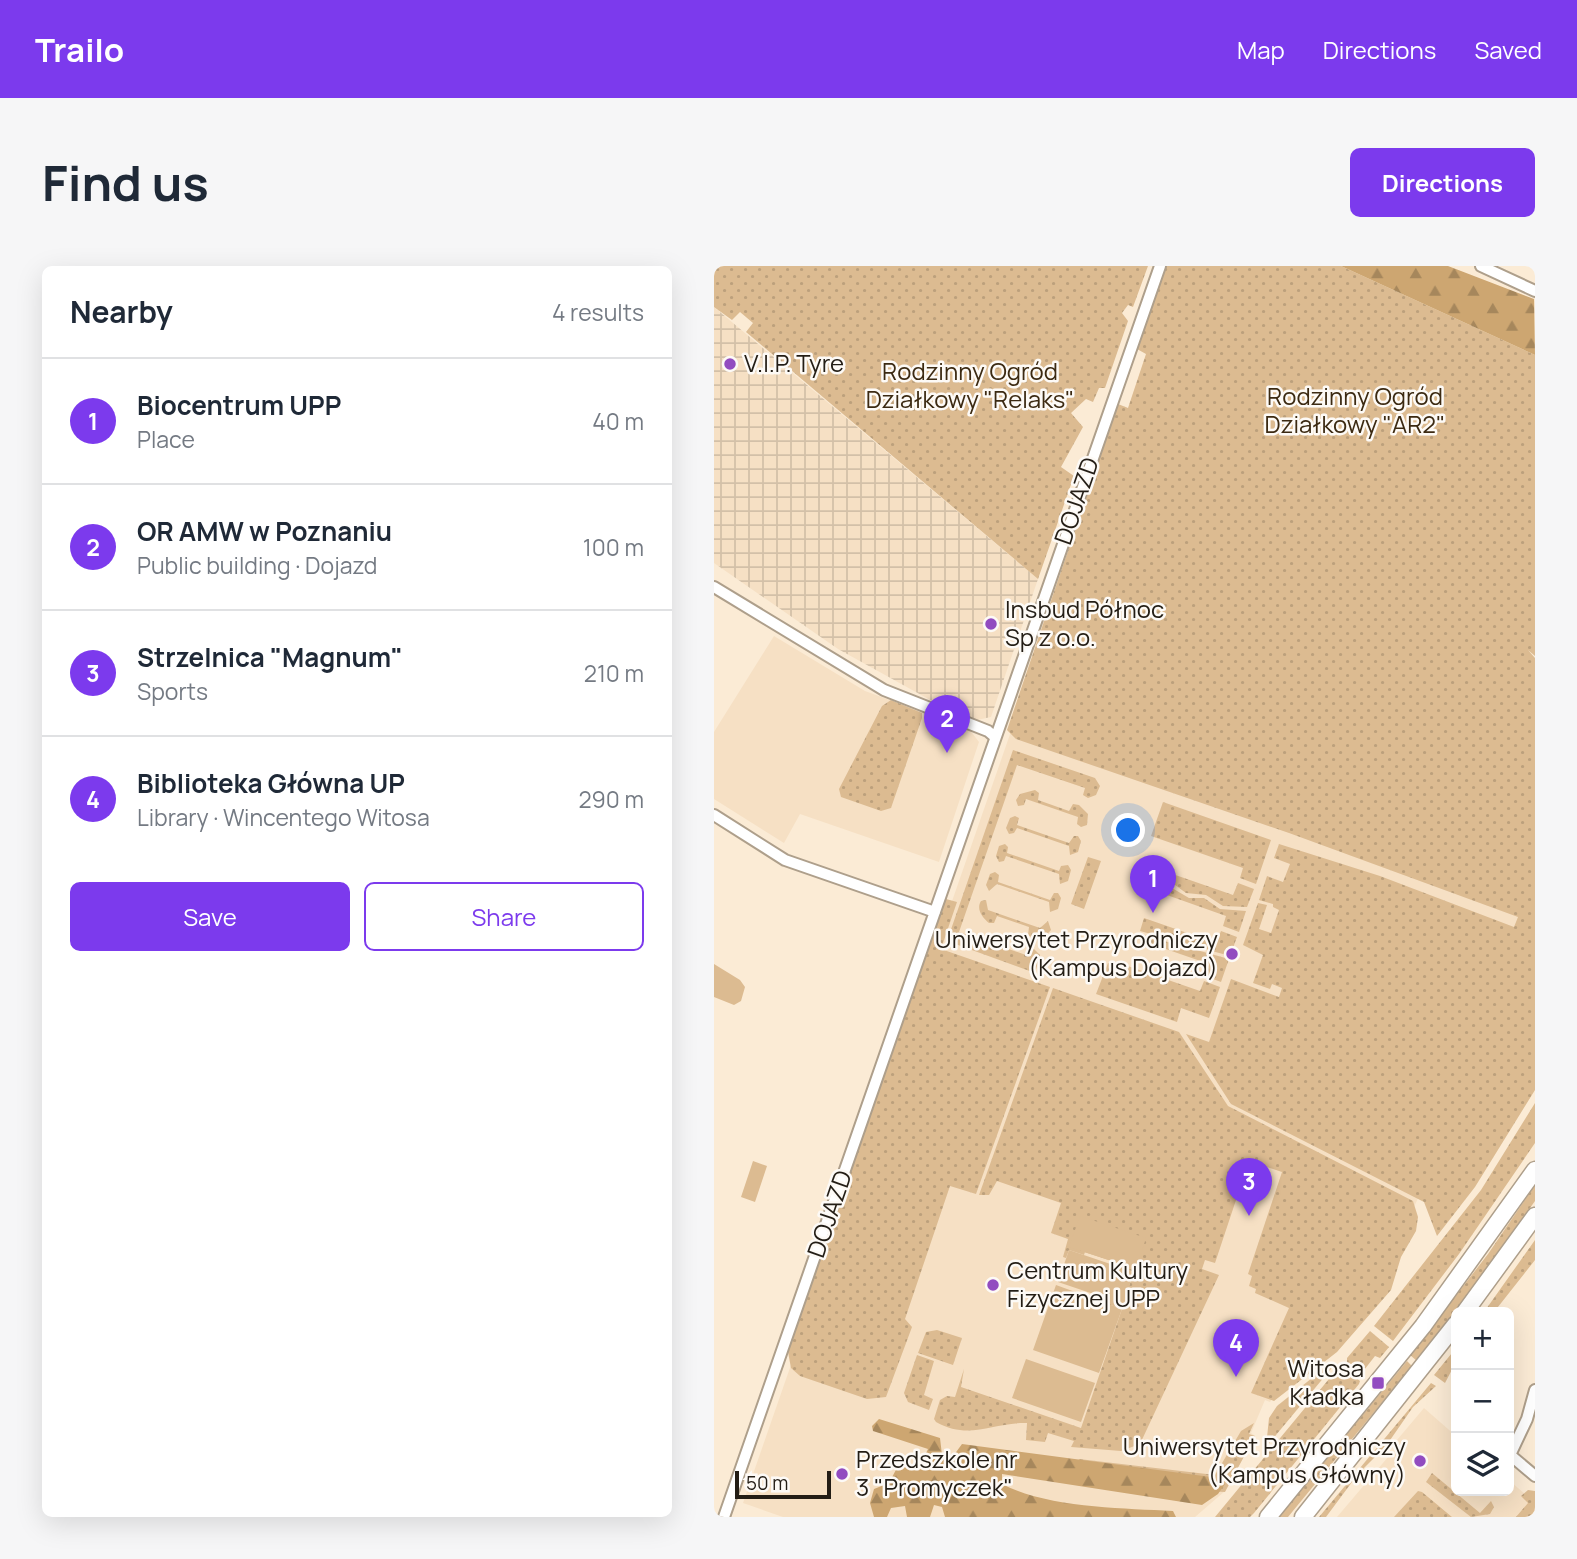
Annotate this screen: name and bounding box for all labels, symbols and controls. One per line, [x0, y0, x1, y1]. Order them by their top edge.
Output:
text: Trailo [35, 27, 124, 72]
text: Map [1237, 33, 1285, 66]
text: Directions [1323, 33, 1436, 66]
text: Saved [1474, 33, 1542, 66]
button: Directions [1350, 148, 1535, 217]
text: Find us [42, 149, 209, 216]
text: Nearby [70, 291, 173, 332]
text: 4 results [552, 296, 644, 328]
place label: V.I.P. Tyre [744, 346, 844, 379]
park label: Rodzinny Ogród Działkowy "Relaks" [866, 354, 1074, 415]
marker: V.I.P. Tyre [722, 356, 738, 372]
park label: Rodzinny Ogród Działkowy "AR2" [1265, 379, 1445, 440]
text: Biocentrum UPP [137, 387, 341, 423]
text: 1 [88, 405, 98, 437]
text: 40 m [592, 405, 644, 437]
text: Place [137, 423, 195, 455]
street label: DOJAZD [1045, 453, 1106, 549]
text: OR AMW w Poznaniu [137, 513, 392, 549]
text: 2 [86, 531, 100, 563]
text: 100 m [583, 531, 644, 563]
text: Public building · Dojazd [137, 549, 377, 581]
place label: Insbud Północ Sp z o.o. [1005, 592, 1164, 653]
marker: Insbud Północ Sp z o.o. [983, 616, 999, 632]
text: Strzelnica "Magnum" [137, 639, 403, 675]
text: 3 [86, 657, 100, 689]
text: 210 m [584, 657, 644, 689]
text: Sports [137, 675, 208, 707]
pin: 2 [924, 695, 970, 753]
text: Biblioteka Główna UP [137, 765, 405, 801]
text: 4 [86, 783, 100, 815]
text: 290 m [578, 783, 644, 815]
text: Library · Wincentego Witosa [137, 801, 430, 833]
your location [1111, 813, 1145, 847]
pin: 1 [1130, 855, 1176, 913]
button: Save [70, 882, 350, 951]
button: Share [364, 882, 644, 951]
place label: Uniwersytet Przyrodniczy (Kampus Dojazd) [935, 922, 1218, 983]
marker: Uniwersytet Przyrodniczy (Kampus Dojazd) [1224, 946, 1240, 962]
pin: 3 [1226, 1158, 1272, 1216]
street label: DOJAZD [798, 1166, 859, 1262]
place label: Centrum Kultury Fizycznej UPP [1007, 1253, 1188, 1314]
marker: Centrum Kultury Fizycznej UPP [985, 1277, 1001, 1293]
map controls [1451, 1307, 1514, 1496]
button: + [1451, 1307, 1514, 1370]
pin: 4 [1213, 1319, 1259, 1377]
place label: Witosa Kładka [1287, 1351, 1364, 1412]
button: − [1451, 1370, 1514, 1433]
marker: Witosa Kładka [1370, 1375, 1386, 1391]
place label: Uniwersytet Przyrodniczy (Kampus Główny) [1123, 1429, 1406, 1490]
button: layers [1451, 1433, 1514, 1496]
place label: Przedszkole nr 3 "Promyczek" [856, 1442, 1018, 1503]
marker: Uniwersytet Przyrodniczy (Kampus Główny) [1412, 1453, 1428, 1469]
marker: Przedszkole nr 3 "Promyczek" [834, 1466, 850, 1482]
scale bar [735, 1468, 831, 1500]
text: 50 m [746, 1470, 788, 1496]

